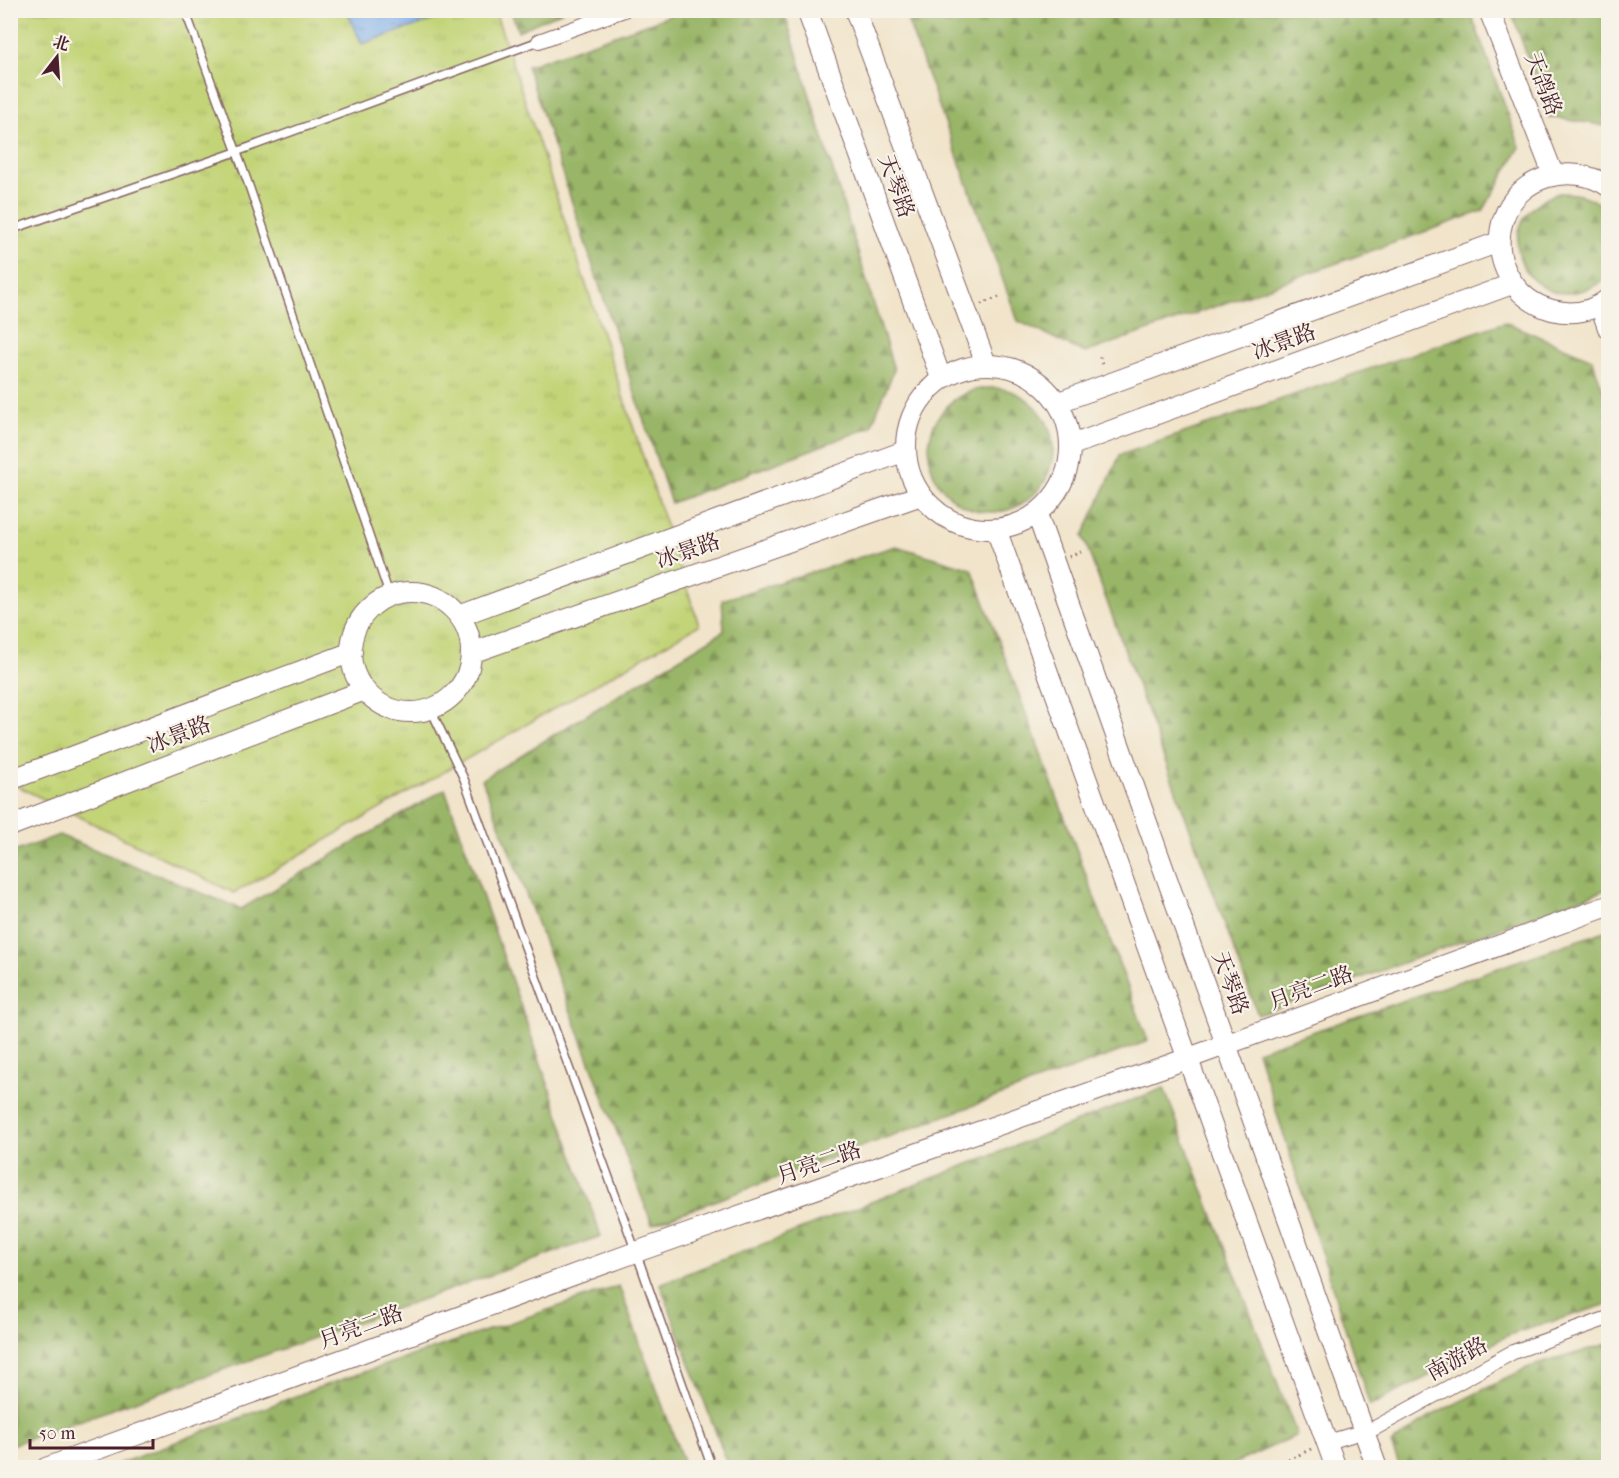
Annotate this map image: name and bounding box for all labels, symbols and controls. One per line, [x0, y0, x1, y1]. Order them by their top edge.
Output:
north arrow [27, 27, 87, 87]
text: 北 [51, 32, 72, 55]
street label: 天鸽路 [1519, 49, 1567, 119]
street label: 天琴路 [872, 151, 920, 221]
street label: 冰景路 [1249, 318, 1319, 366]
street label: 冰景路 [653, 528, 723, 574]
street label: 冰景路 [144, 711, 214, 759]
street label: 天琴路 [1206, 948, 1254, 1018]
street label: 月亮二路 [1265, 961, 1357, 1015]
street label: 月亮二路 [773, 1136, 865, 1190]
street label: 月亮二路 [315, 1300, 407, 1354]
street label: 南游路 [1422, 1332, 1492, 1386]
scale bar [30, 1412, 153, 1450]
text: 50 m [39, 1423, 76, 1444]

